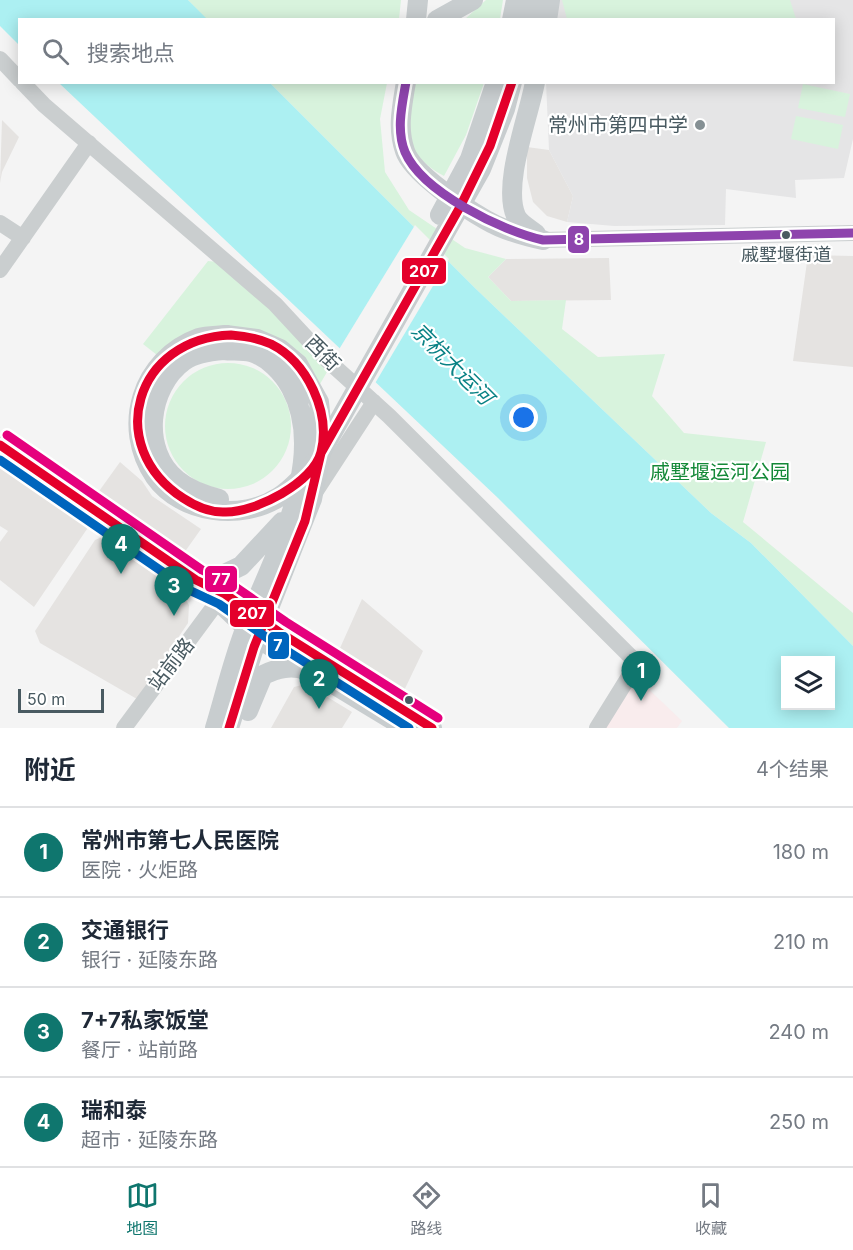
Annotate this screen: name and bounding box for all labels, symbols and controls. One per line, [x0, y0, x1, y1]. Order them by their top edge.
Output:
search box [18, 18, 835, 84]
icon: search [39, 35, 72, 68]
text: 搜索地点 [87, 40, 175, 66]
place label: 常州市第四中学 [548, 113, 688, 137]
marker: 常州市第四中学 [693, 118, 707, 132]
line badge: 8 [567, 225, 590, 254]
text: 8 [574, 229, 584, 249]
marker: 戚墅堰街道 [780, 229, 792, 241]
place label: 戚墅堰街道 [741, 244, 831, 265]
line badge: 207 [401, 257, 447, 285]
text: 207 [409, 261, 439, 281]
water label: 京杭大运河 [406, 318, 501, 412]
street label: 西街 [300, 330, 346, 376]
your location [509, 403, 538, 432]
park label: 戚墅堰运河公园 [650, 460, 790, 484]
pin: 4 [102, 524, 140, 574]
line badge: 77 [204, 565, 238, 593]
pin: 3 [154, 566, 194, 616]
text: 77 [212, 569, 230, 589]
line badge: 207 [229, 599, 275, 628]
text: 207 [237, 603, 267, 623]
line badge: 7 [267, 631, 290, 660]
street label: 站前路 [143, 633, 199, 695]
text: 7 [273, 635, 283, 655]
pin: 1 [622, 652, 660, 701]
map controls [781, 656, 835, 710]
button: layers [781, 656, 835, 710]
pin: 2 [300, 660, 338, 709]
scale bar [18, 686, 104, 714]
text: 50 m [27, 689, 65, 709]
unlabelled marker [403, 694, 415, 706]
text: 附近 [24, 754, 76, 785]
text: 4个结果 [756, 757, 829, 781]
text: 常州市第七人民医院 [81, 827, 279, 853]
text: 1 [39, 840, 48, 864]
text: 180 m [773, 840, 829, 864]
text: 医院 · 火炬路 [81, 858, 198, 882]
text: 交通银行 [81, 917, 169, 943]
text: 2 [37, 930, 50, 954]
text: 210 m [773, 930, 829, 954]
text: 银行 · 延陵东路 [81, 948, 218, 972]
text: 7+7私家饭堂 [81, 1007, 209, 1033]
text: 3 [37, 1020, 50, 1044]
text: 240 m [768, 1020, 829, 1044]
text: 餐厅 · 站前路 [81, 1038, 198, 1062]
text: 瑞和泰 [81, 1097, 147, 1123]
text: 4 [37, 1110, 50, 1134]
text: 250 m [769, 1110, 829, 1134]
text: 超市 · 延陵东路 [81, 1128, 218, 1152]
tab: 地图 [126, 1179, 159, 1239]
tab: 路线 [410, 1179, 443, 1239]
tab: 收藏 [694, 1179, 727, 1239]

